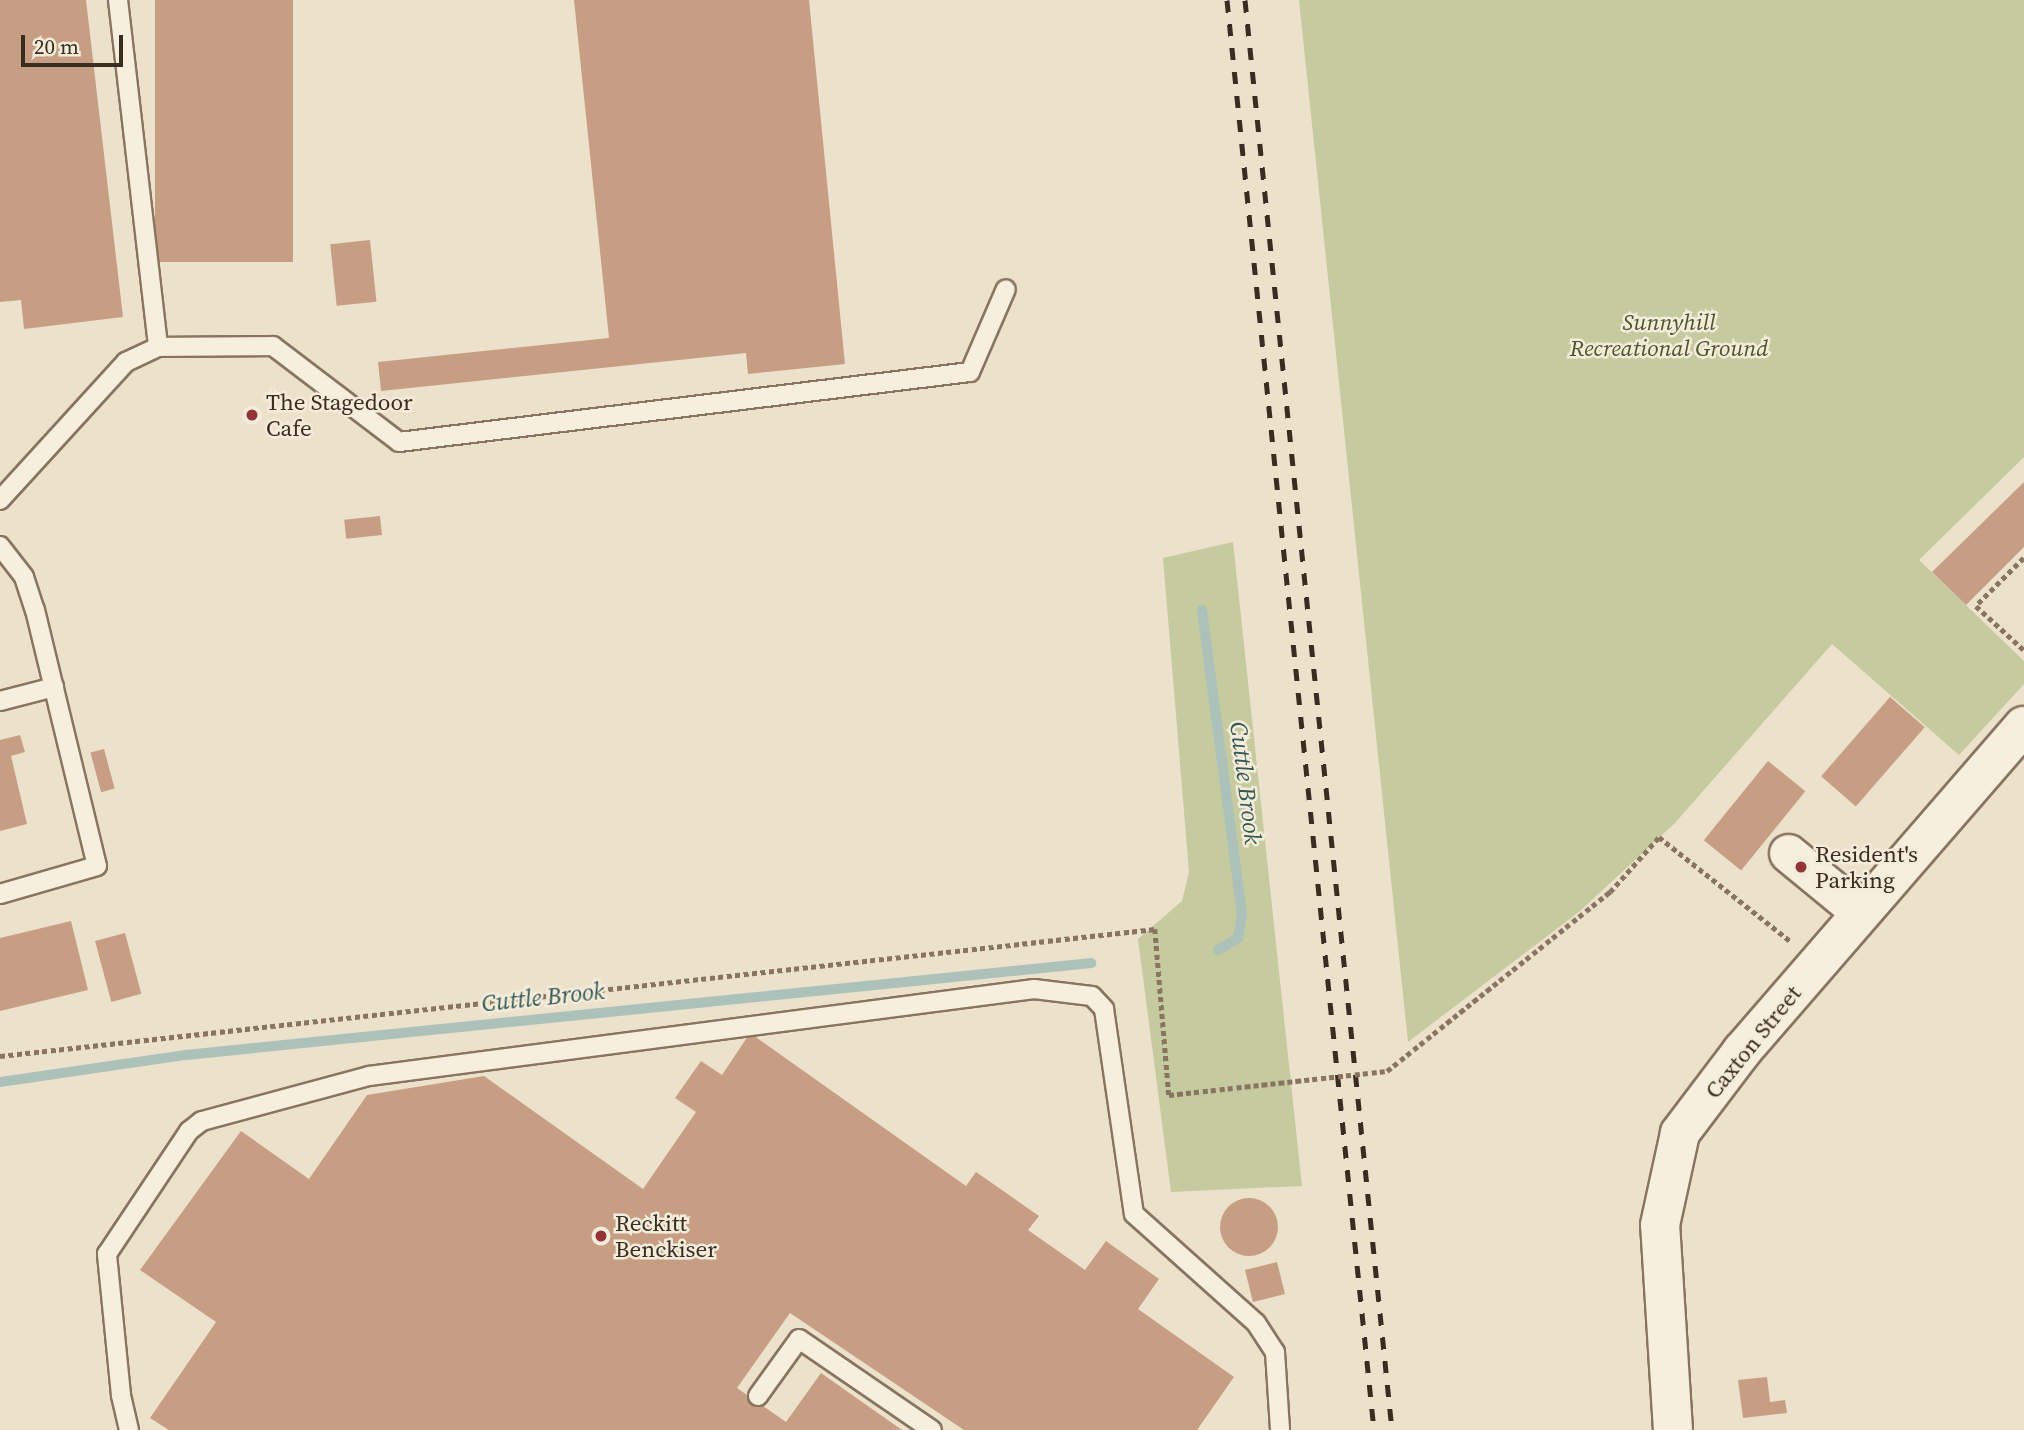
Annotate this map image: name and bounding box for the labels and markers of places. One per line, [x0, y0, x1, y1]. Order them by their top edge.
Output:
place label: The Stagedoor Cafe [266, 388, 413, 442]
marker: The Stagedoor Cafe [244, 407, 260, 423]
place label: Resident's Parking [1815, 840, 1918, 894]
marker: Resident's Parking [1793, 859, 1809, 875]
place label: Reckitt Benckiser [615, 1209, 717, 1263]
marker: Reckitt Benckiser [593, 1228, 609, 1244]

